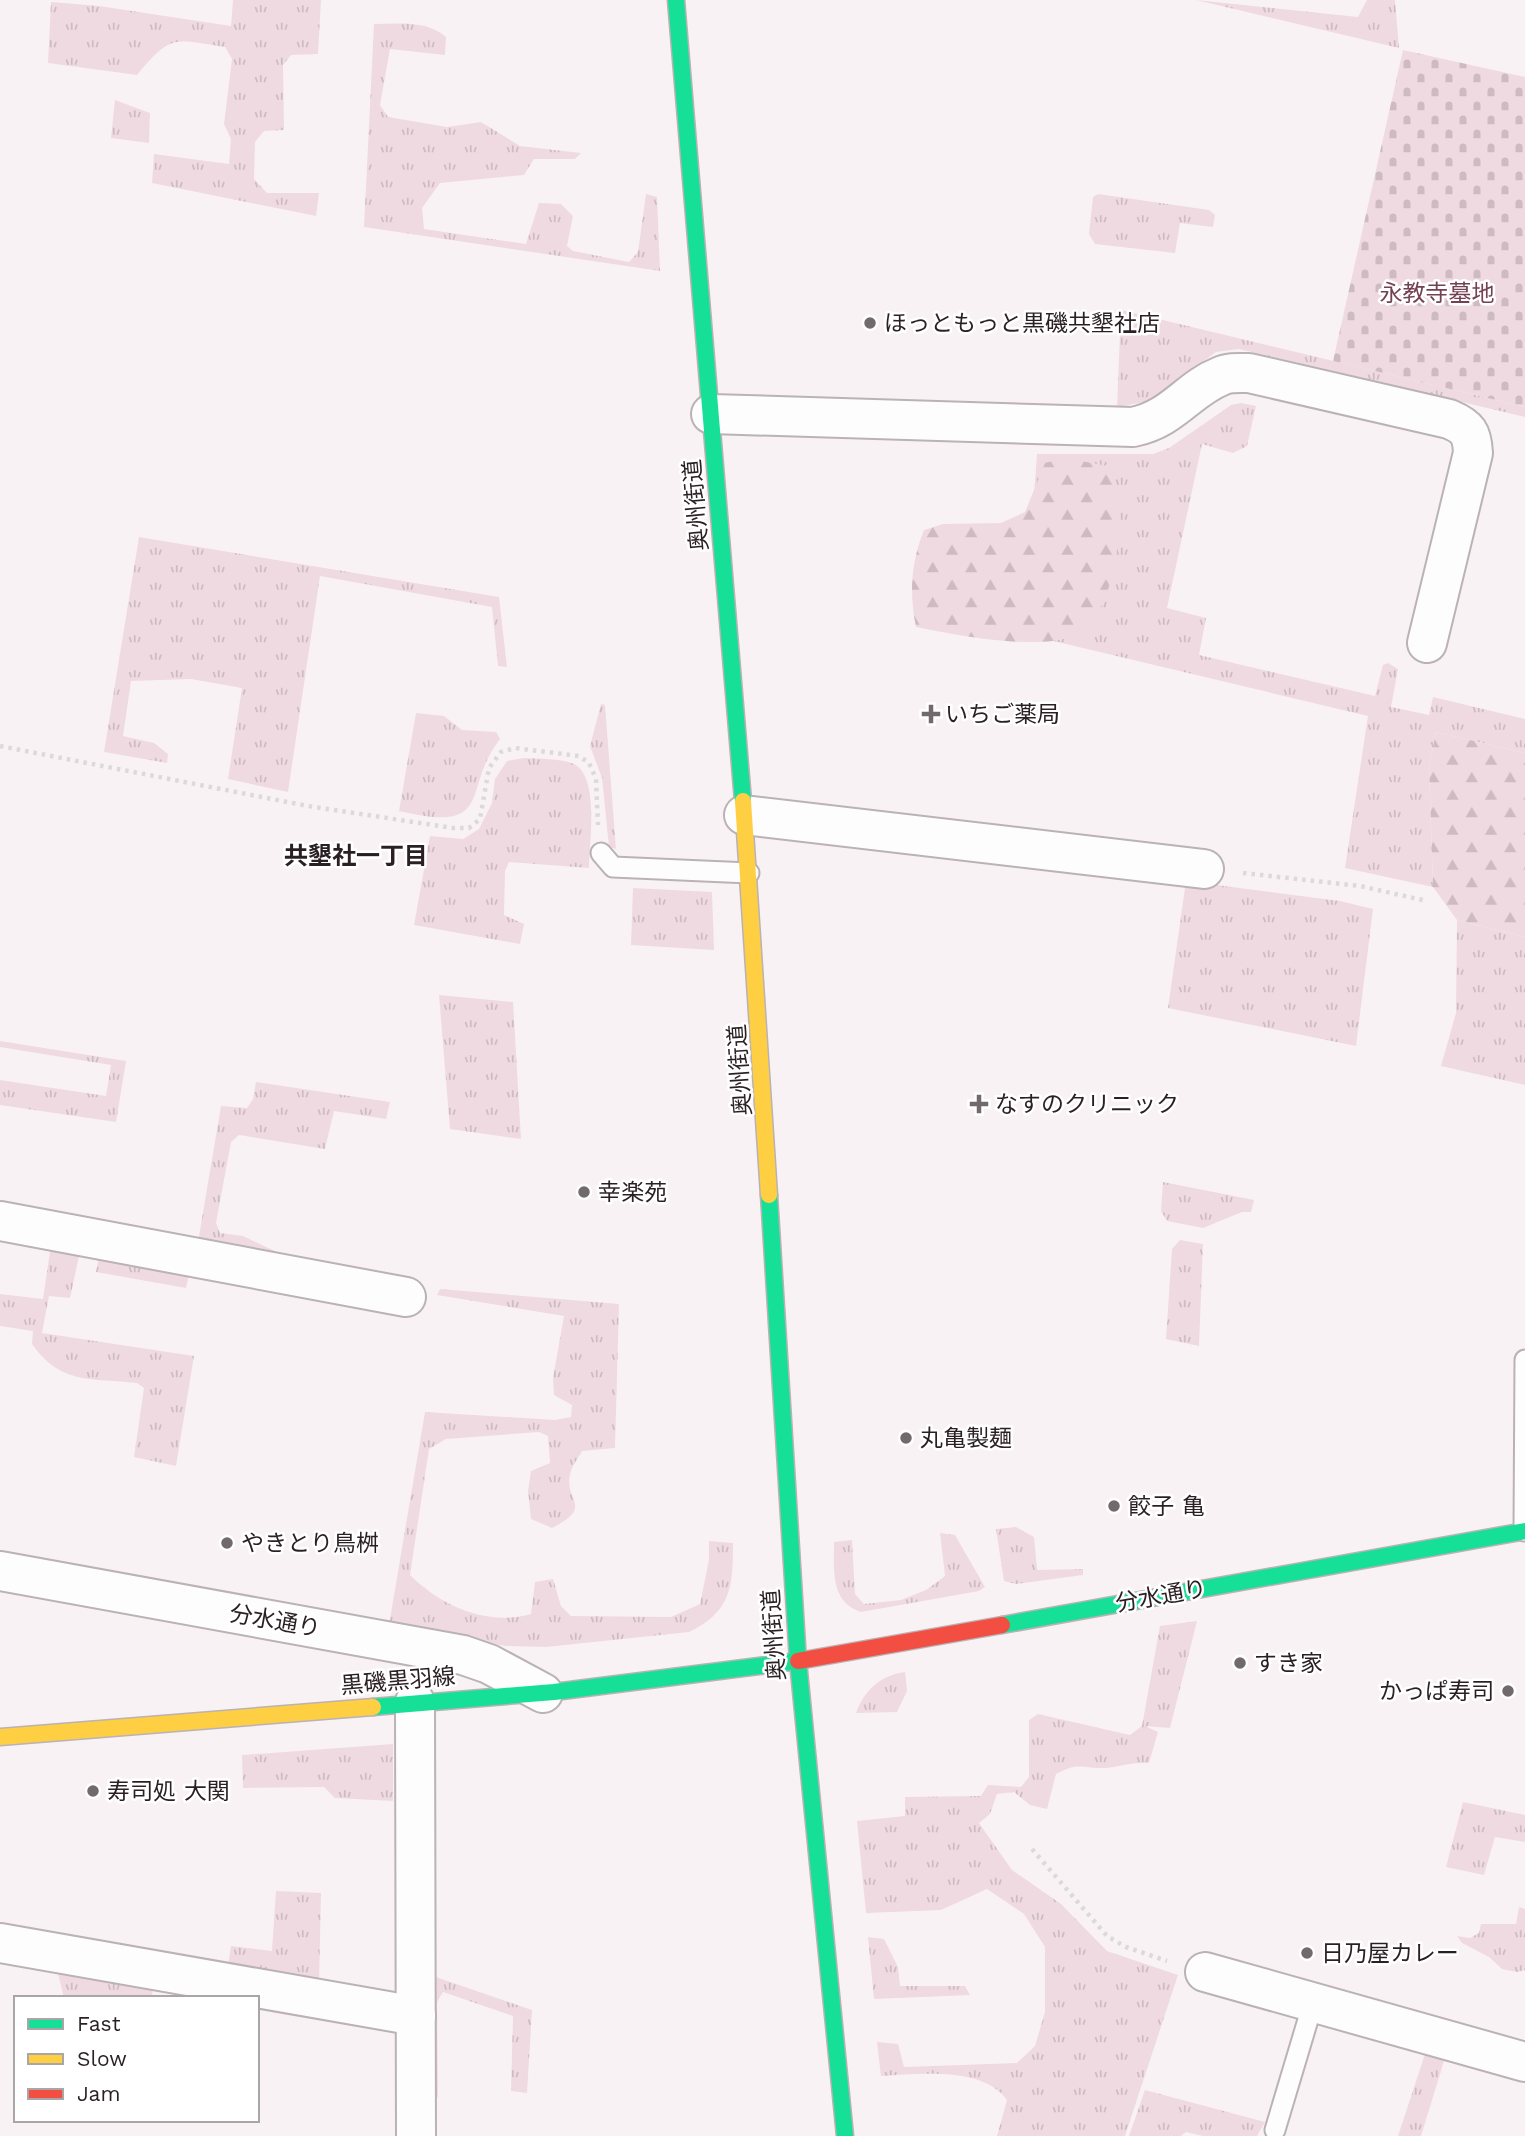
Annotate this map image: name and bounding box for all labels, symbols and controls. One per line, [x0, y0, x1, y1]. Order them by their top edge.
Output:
park label: 永教寺墓地 [1380, 280, 1495, 307]
place label: ほっともっと黒磯共墾社店 [884, 310, 1160, 337]
marker: ほっともっと黒磯共墾社店 [862, 315, 878, 331]
street label: 奥州街道 [679, 458, 713, 552]
place label: いちご薬局 [945, 701, 1060, 728]
marker: いちご薬局 [923, 706, 939, 722]
district label: 共墾社一丁目 [284, 842, 428, 870]
street label: 奥州街道 [723, 1023, 757, 1117]
place label: なすのクリニック [995, 1091, 1179, 1118]
marker: なすのクリニック [969, 1094, 989, 1114]
place label: 幸楽苑 [598, 1179, 667, 1206]
marker: 幸楽苑 [576, 1184, 592, 1200]
place label: 丸亀製麺 [920, 1425, 1012, 1452]
marker: 丸亀製麺 [898, 1430, 914, 1446]
place label: 餃子 亀 [1128, 1493, 1205, 1520]
marker: 餃子 亀 [1106, 1498, 1122, 1514]
place label: やきとり鳥桝 [241, 1530, 379, 1557]
marker: やきとり鳥桝 [219, 1535, 235, 1551]
street label: 分水通り [1113, 1575, 1209, 1617]
street label: 奥州街道 [757, 1588, 791, 1682]
street label: 分水通り [227, 1600, 323, 1642]
place label: すき家 [1254, 1650, 1323, 1677]
marker: すき家 [1232, 1655, 1248, 1671]
street label: 黒磯黒羽線 [340, 1663, 456, 1699]
place label: かっぱ寿司 [1379, 1678, 1494, 1705]
marker: かっぱ寿司 [1500, 1683, 1516, 1699]
place label: 寿司処 大関 [107, 1778, 230, 1805]
marker: 寿司処 大関 [85, 1783, 101, 1799]
place label: 日乃屋カレー [1321, 1940, 1459, 1967]
marker: 日乃屋カレー [1299, 1945, 1315, 1961]
legend [14, 1996, 259, 2122]
text: Fast [77, 2011, 121, 2036]
text: Slow [77, 2046, 127, 2071]
text: Jam [77, 2081, 120, 2106]

